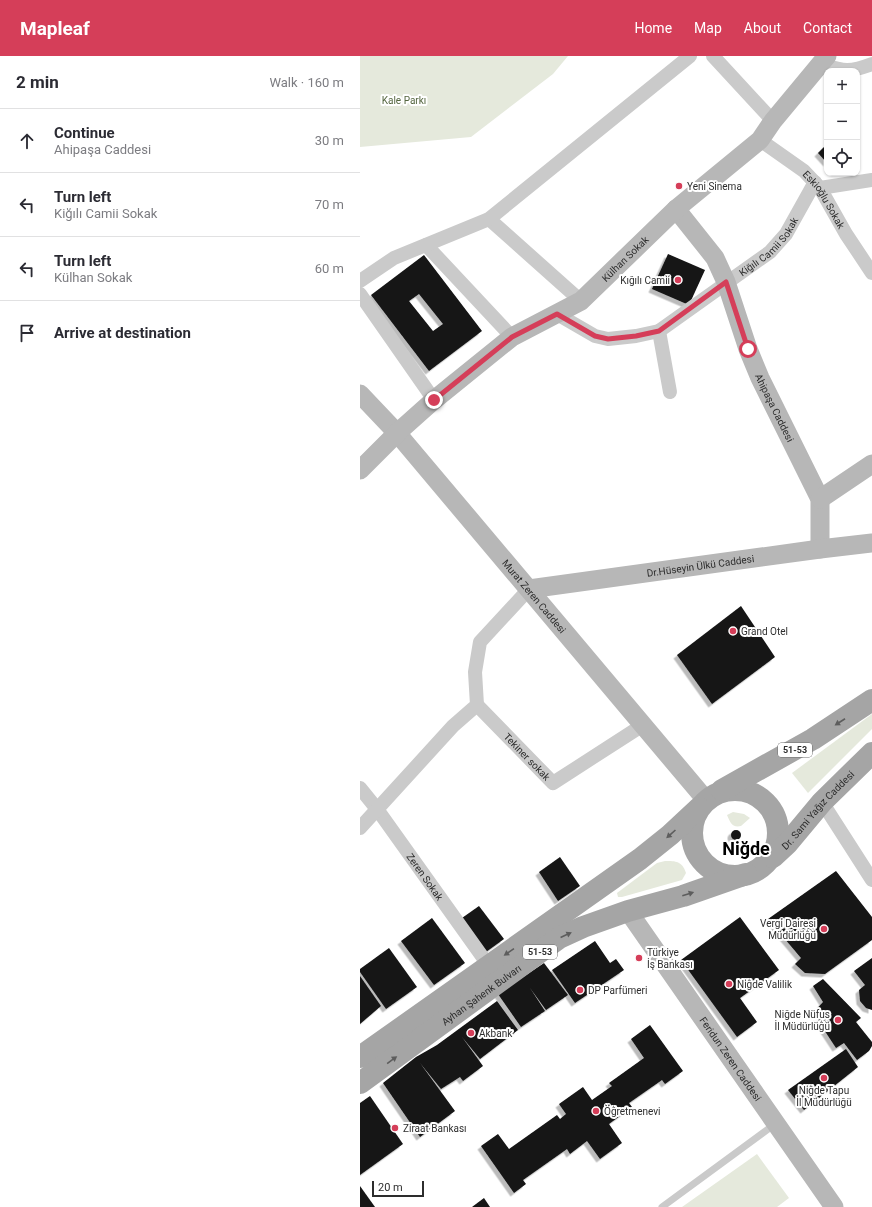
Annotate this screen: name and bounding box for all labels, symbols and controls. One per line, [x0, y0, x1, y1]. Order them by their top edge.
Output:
text: Mapleaf [20, 17, 90, 40]
text: Home [634, 20, 672, 36]
text: Map [694, 20, 722, 36]
text: About [744, 20, 781, 36]
text: Contact [803, 20, 852, 36]
map controls [824, 68, 860, 176]
button: + [824, 68, 860, 104]
text: 2 min [16, 72, 59, 92]
text: Walk · 160 m [269, 75, 344, 90]
park label: Kale Parkı [382, 95, 426, 106]
button: − [824, 104, 860, 140]
text: Continue [54, 124, 115, 142]
icon: ahead [16, 130, 38, 152]
text: 30 m [315, 133, 344, 148]
button: locate [824, 140, 860, 176]
text: Ahipaşa Caddesi [54, 142, 151, 157]
street label: Eskioğlu Sokak [801, 168, 848, 231]
marker: Yeni Sinema [674, 181, 684, 191]
place label: Yeni Sinema [687, 181, 742, 192]
text: Turn left [54, 188, 111, 206]
icon: left [16, 194, 38, 216]
text: 70 m [315, 197, 344, 212]
text: Kiğılı Camii Sokak [54, 206, 157, 221]
street label: Kiğılı Camii Sokak [737, 214, 800, 278]
street label: Külhan Sokak [599, 233, 651, 284]
text: Turn left [54, 252, 111, 270]
icon: left [16, 258, 38, 280]
text: 60 m [315, 261, 344, 276]
text: Külhan Sokak [54, 270, 132, 285]
place label: Kığılı Camii [620, 275, 670, 286]
marker: Kığılı Camii [673, 275, 683, 285]
icon: arrive [16, 322, 38, 344]
text: Arrive at destination [54, 324, 191, 342]
route start [739, 340, 757, 358]
street label: Ahipaşa Caddesi [753, 372, 796, 444]
route end [425, 391, 443, 409]
street label: Dr.Hüseyin Ülkü Caddesi [646, 553, 755, 578]
street label: Murat Zeren Caddesi [500, 557, 568, 635]
marker: Grand Otel [728, 626, 738, 636]
place label: Grand Otel [741, 626, 788, 637]
one-way arrow [835, 718, 845, 726]
street label: Tekiner sokak [502, 731, 553, 783]
road number: 51-53 [778, 743, 812, 757]
street label: Dr. Sami Yağız Caddesi [779, 768, 856, 852]
one-way arrow [666, 830, 676, 839]
district label: Niğde [722, 838, 770, 859]
street label: Zeren Sokak [405, 851, 446, 903]
one-way arrow [683, 890, 695, 896]
place label: Vergi Dairesi Müdürlüğü [760, 918, 816, 941]
marker: Vergi Dairesi Müdürlüğü [819, 924, 829, 934]
one-way arrow [560, 932, 571, 938]
road number: 51-53 [523, 945, 557, 959]
place label: Türkiye İş Bankası [647, 947, 693, 970]
one-way arrow [504, 948, 514, 956]
marker: Türkiye İş Bankası [634, 953, 644, 963]
street label: Ayhan Şahenk Bulvarı [439, 962, 523, 1027]
marker: Niğde Valilik [724, 979, 734, 989]
place label: Niğde Valilik [737, 979, 793, 990]
marker: DP Parfümeri [575, 985, 585, 995]
place label: DP Parfümeri [588, 985, 647, 996]
place label: Niğde Nüfus İl Müdürlüğü [775, 1009, 830, 1032]
street label: Feridun Zeren Caddesi [698, 1015, 764, 1103]
marker: Niğde Nüfus İl Müdürlüğü [833, 1015, 843, 1025]
marker: Akbank [466, 1028, 476, 1038]
place label: Akbank [479, 1028, 513, 1039]
one-way arrow [386, 1056, 397, 1064]
marker: Niğde Tapu İl Müdürlüğü [819, 1073, 829, 1083]
place label: Niğde Tapu İl Müdürlüğü [796, 1085, 852, 1108]
place label: Öğretmenevi [604, 1105, 660, 1117]
marker: Öğretmenevi [591, 1106, 601, 1116]
marker: Ziraat Bankası [390, 1123, 400, 1133]
place label: Ziraat Bankası [403, 1123, 467, 1134]
scale bar [372, 1179, 424, 1198]
text: 20 m [378, 1181, 403, 1194]

